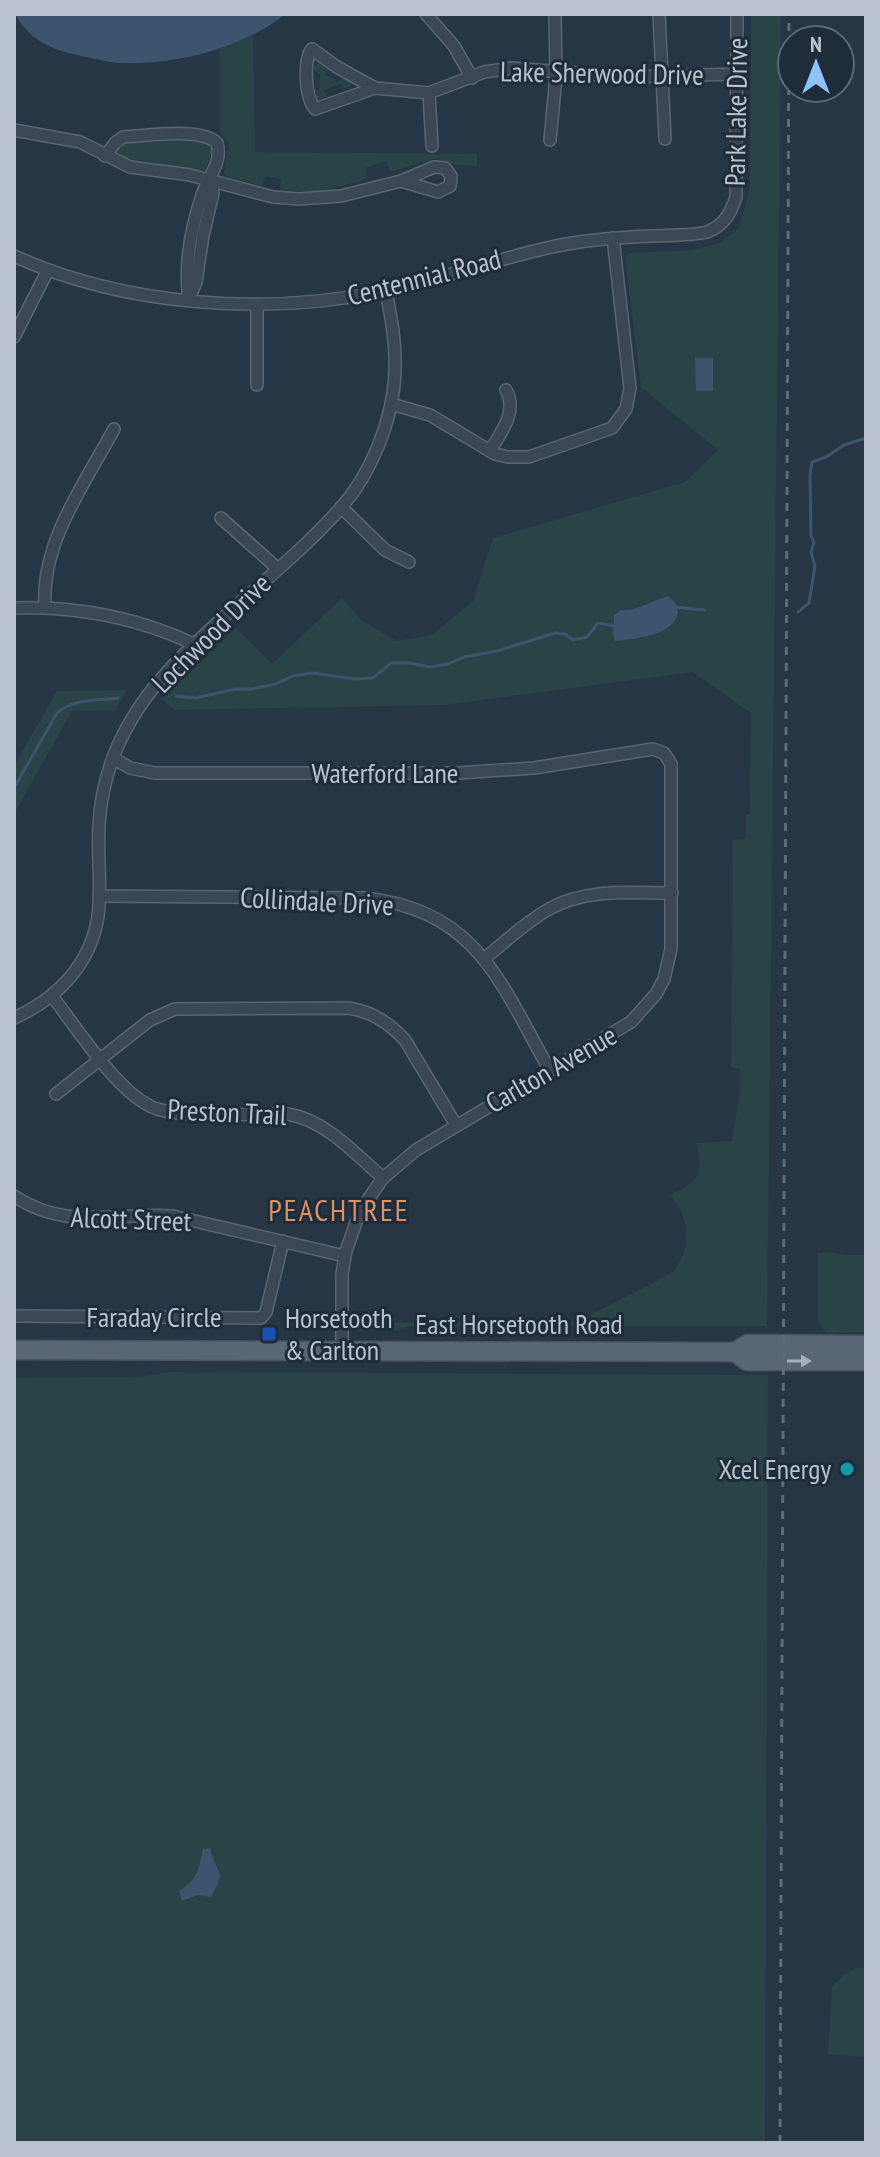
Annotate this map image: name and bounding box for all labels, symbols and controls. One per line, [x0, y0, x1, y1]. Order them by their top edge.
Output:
north arrow [776, 24, 856, 104]
text: N [810, 30, 822, 58]
street label: Park Lake Drive [716, 38, 755, 186]
street label: Lake Sherwood Drive [500, 52, 704, 93]
street label: Centennial Road [343, 240, 505, 313]
street label: Lochwood Drive [143, 565, 278, 700]
street label: Waterford Lane [312, 754, 458, 791]
street label: Collindale Drive [239, 878, 395, 923]
street label: Carlton Avenue [478, 1016, 623, 1121]
street label: Preston Trail [167, 1090, 288, 1133]
district label: PEACHTREE [268, 1190, 410, 1229]
street label: Alcott Street [70, 1198, 192, 1239]
street label: Faraday Circle [86, 1298, 222, 1335]
place label: Horsetooth & Carlton [285, 1299, 393, 1368]
street label: East Horsetooth Road [415, 1305, 623, 1342]
marker: Horsetooth & Carlton [260, 1325, 278, 1343]
one-way arrow [787, 1355, 812, 1367]
place label: Xcel Energy [718, 1450, 831, 1487]
marker: Xcel Energy [838, 1460, 856, 1478]

